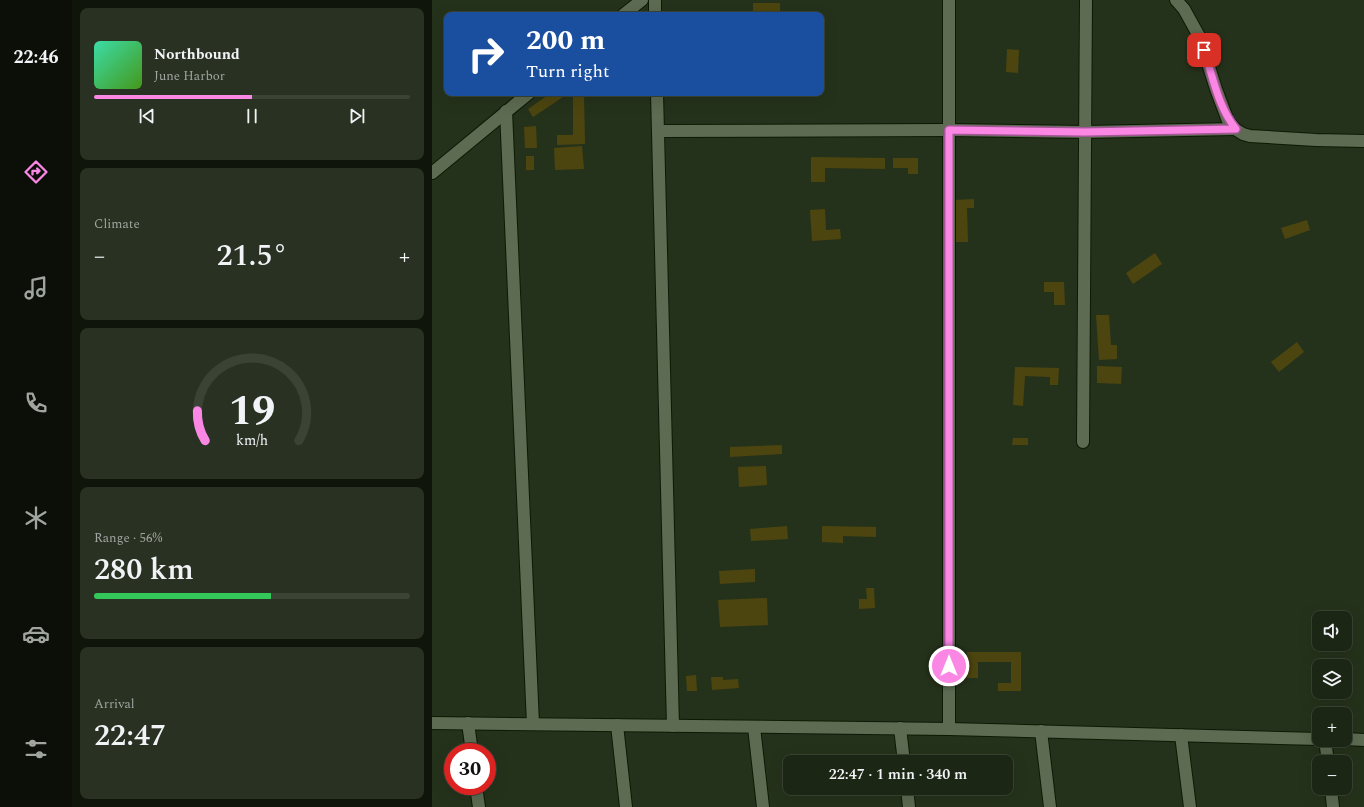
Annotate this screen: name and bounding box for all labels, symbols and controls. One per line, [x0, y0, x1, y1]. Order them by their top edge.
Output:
text: 200 m [526, 19, 605, 62]
icon: right [460, 28, 512, 80]
pin [1187, 33, 1221, 67]
icon: arrive [1193, 39, 1215, 61]
text: Northbound [154, 43, 240, 66]
text: 22:46 [13, 44, 59, 71]
text: Turn right [526, 58, 609, 85]
text: June Harbor [154, 66, 225, 86]
icon: previous [136, 105, 158, 127]
icon: pause [241, 105, 263, 127]
icon: next [346, 105, 368, 127]
icon: directions [22, 158, 50, 186]
text: Climate [94, 214, 140, 234]
text: 21.5° [216, 233, 288, 279]
text: − [94, 240, 105, 273]
text: + [399, 240, 410, 273]
icon: music [22, 274, 50, 302]
text: 19 [229, 380, 275, 443]
icon: phone [22, 389, 50, 417]
text: km/h [236, 430, 268, 452]
icon: climate [22, 504, 50, 532]
text: Range · 56% [94, 528, 162, 548]
text: 280 km [94, 547, 194, 593]
map controls [1312, 611, 1352, 795]
button: sound [1312, 611, 1352, 651]
icon: car [22, 620, 50, 648]
position arrow [928, 645, 970, 687]
button: layers [1312, 659, 1352, 699]
text: Arrival [94, 694, 135, 714]
button: + [1312, 707, 1352, 747]
text: 22:47 [94, 713, 166, 759]
icon: filters [22, 735, 50, 763]
speed limit sign: 30 [444, 743, 496, 795]
button: − [1312, 755, 1352, 795]
text: 22:47 · 1 min · 340 m [829, 763, 967, 786]

